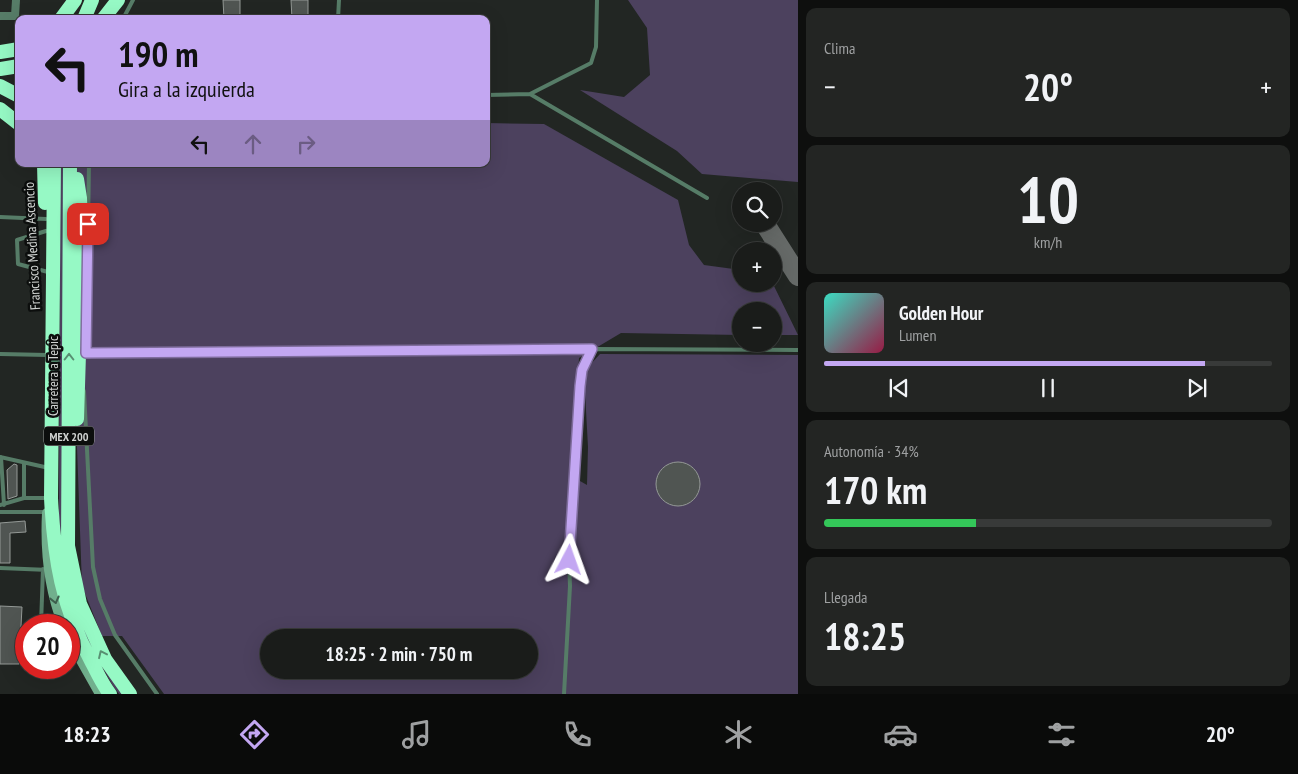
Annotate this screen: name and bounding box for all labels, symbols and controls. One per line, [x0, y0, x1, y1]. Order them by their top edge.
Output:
text: 190 m [118, 31, 199, 77]
icon: left [35, 35, 100, 100]
text: Clima [824, 38, 855, 58]
text: 20° [1023, 62, 1073, 111]
text: − [824, 68, 836, 105]
text: + [1260, 68, 1272, 105]
text: Gira a la izquierda [118, 75, 255, 103]
icon: left [186, 130, 214, 158]
icon: ahead [239, 130, 267, 158]
icon: right [292, 130, 320, 158]
text: 10 [1017, 157, 1079, 241]
street label: Francisco Medina Ascencio [20, 182, 44, 310]
map controls [732, 182, 782, 352]
button: search [732, 182, 782, 232]
pin [67, 203, 109, 245]
icon: arrive [74, 210, 102, 238]
text: km/h [1034, 232, 1062, 252]
button: + [732, 242, 782, 292]
text: Golden Hour [899, 301, 983, 325]
button: − [732, 302, 782, 352]
text: Lumen [899, 325, 936, 345]
street label: Carretera a Tepic [44, 336, 62, 416]
one-way arrow [64, 353, 74, 360]
icon: previous [885, 374, 913, 402]
icon: pause [1034, 374, 1062, 402]
icon: next [1183, 374, 1211, 402]
road number: MEX 200 [44, 426, 94, 446]
text: Autonomía · 34% [824, 441, 919, 461]
text: 170 km [824, 465, 927, 514]
position arrow [542, 533, 594, 585]
text: Llegada [824, 587, 868, 607]
one-way arrow [49, 595, 60, 604]
text: 18:25 [824, 611, 906, 660]
speed limit sign: 20 [15, 614, 80, 679]
text: 18:25 · 2 min · 750 m [326, 642, 472, 666]
one-way arrow [98, 650, 109, 659]
icon: directions [237, 717, 272, 752]
icon: music [399, 717, 434, 752]
icon: phone [560, 717, 595, 752]
icon: climate [721, 717, 756, 752]
icon: car [883, 717, 918, 752]
icon: filters [1044, 717, 1079, 752]
text: 18:23 [63, 720, 111, 748]
text: 20° [1206, 720, 1235, 748]

